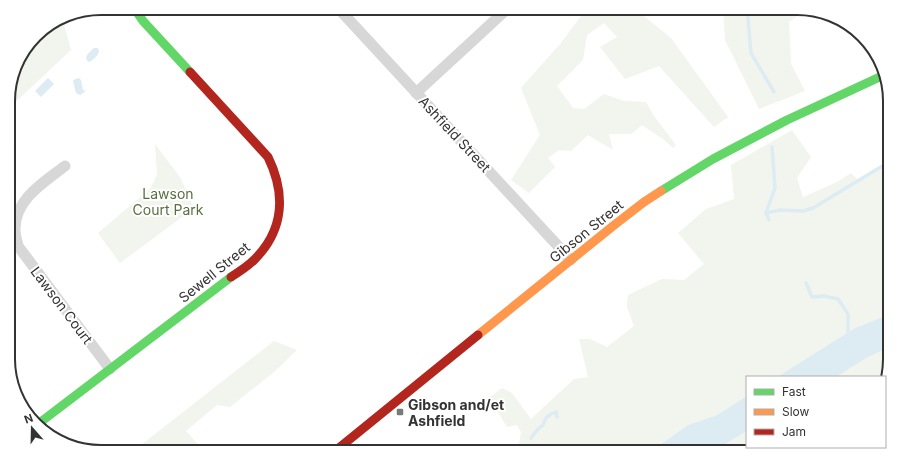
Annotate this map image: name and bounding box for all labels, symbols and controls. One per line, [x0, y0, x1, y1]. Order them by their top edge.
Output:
street label: Ashfield Street [416, 93, 495, 176]
park label: Lawson Court Park [133, 185, 204, 218]
street label: Gibson Street [546, 196, 627, 266]
street label: Sewell Street [175, 238, 253, 306]
street label: Lawson Court [27, 263, 97, 347]
legend [746, 376, 886, 448]
text: Fast [782, 384, 806, 399]
place label: Gibson and/et Ashfield [408, 396, 504, 429]
text: Slow [782, 404, 810, 419]
marker: Gibson and/et Ashfield [395, 407, 405, 417]
north arrow [12, 408, 52, 448]
text: N [22, 411, 35, 427]
text: Jam [782, 424, 806, 439]

